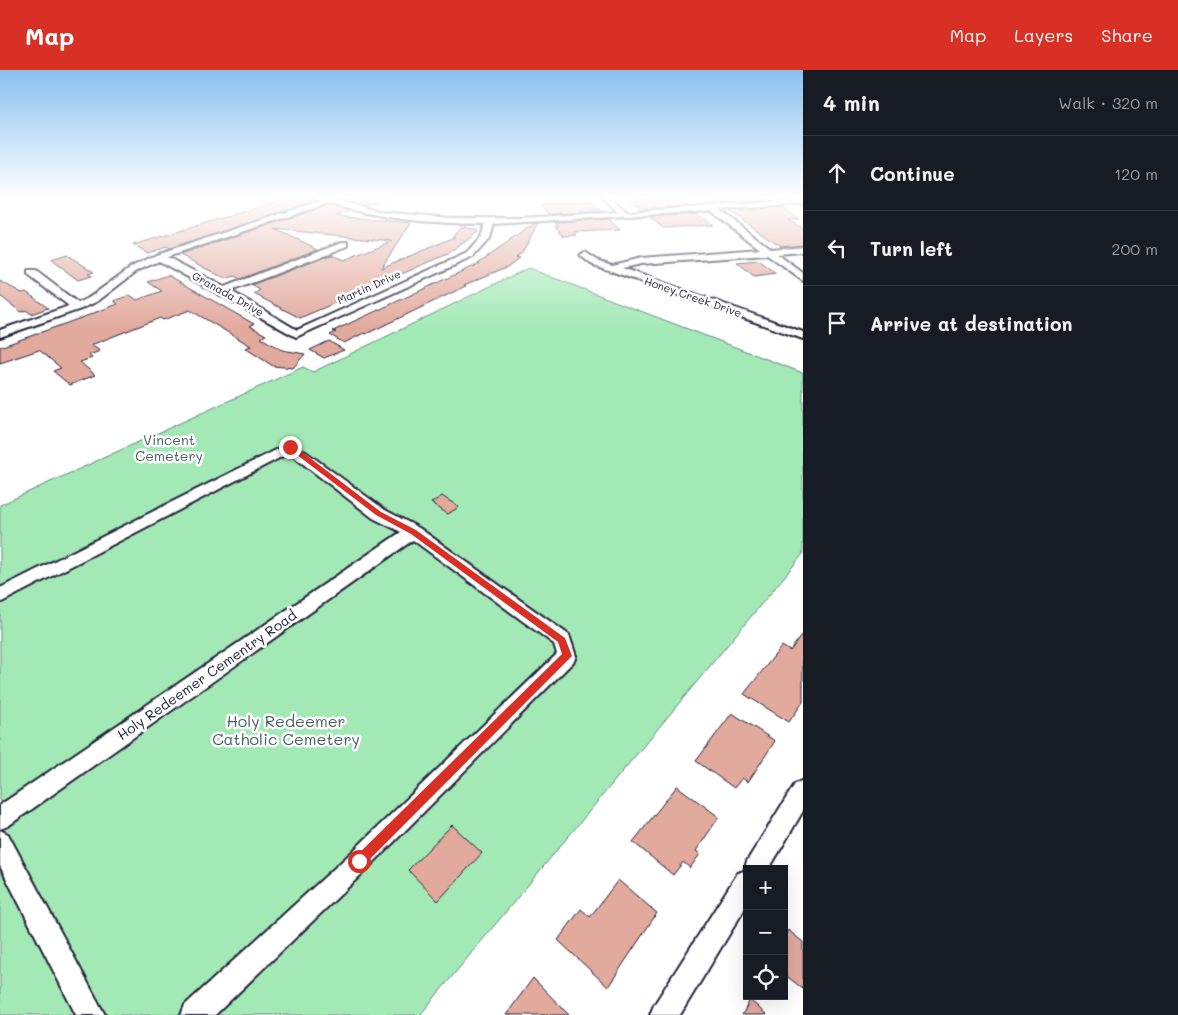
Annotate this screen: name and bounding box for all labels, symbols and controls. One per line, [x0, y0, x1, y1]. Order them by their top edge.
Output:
text: Map [25, 20, 74, 51]
text: Map [950, 23, 986, 47]
text: Layers [1014, 23, 1073, 47]
text: Share [1101, 23, 1153, 47]
text: 4 min [823, 89, 880, 116]
text: Walk · 320 m [1058, 92, 1158, 113]
icon: ahead [823, 159, 851, 187]
text: Continue [870, 161, 955, 186]
text: 120 m [1114, 163, 1158, 184]
icon: left [823, 234, 851, 262]
text: Turn left [870, 236, 953, 261]
text: 200 m [1111, 238, 1158, 259]
street label: Martin Drive [335, 266, 403, 307]
street label: Granada Drive [190, 268, 267, 320]
street label: Honey Creek Drive [643, 273, 744, 320]
icon: arrive [823, 309, 851, 337]
text: Arrive at destination [870, 311, 1073, 336]
park label: Vincent Cemetery [135, 430, 203, 465]
route end [279, 436, 302, 459]
street label: Holy Redeemer Cementry Road [113, 605, 300, 744]
park label: Holy Redeemer Catholic Cemetery [212, 710, 360, 749]
route start [348, 850, 371, 873]
map controls [743, 865, 788, 1000]
button: + [743, 865, 788, 910]
button: − [743, 910, 788, 955]
button: locate [743, 955, 788, 1000]

